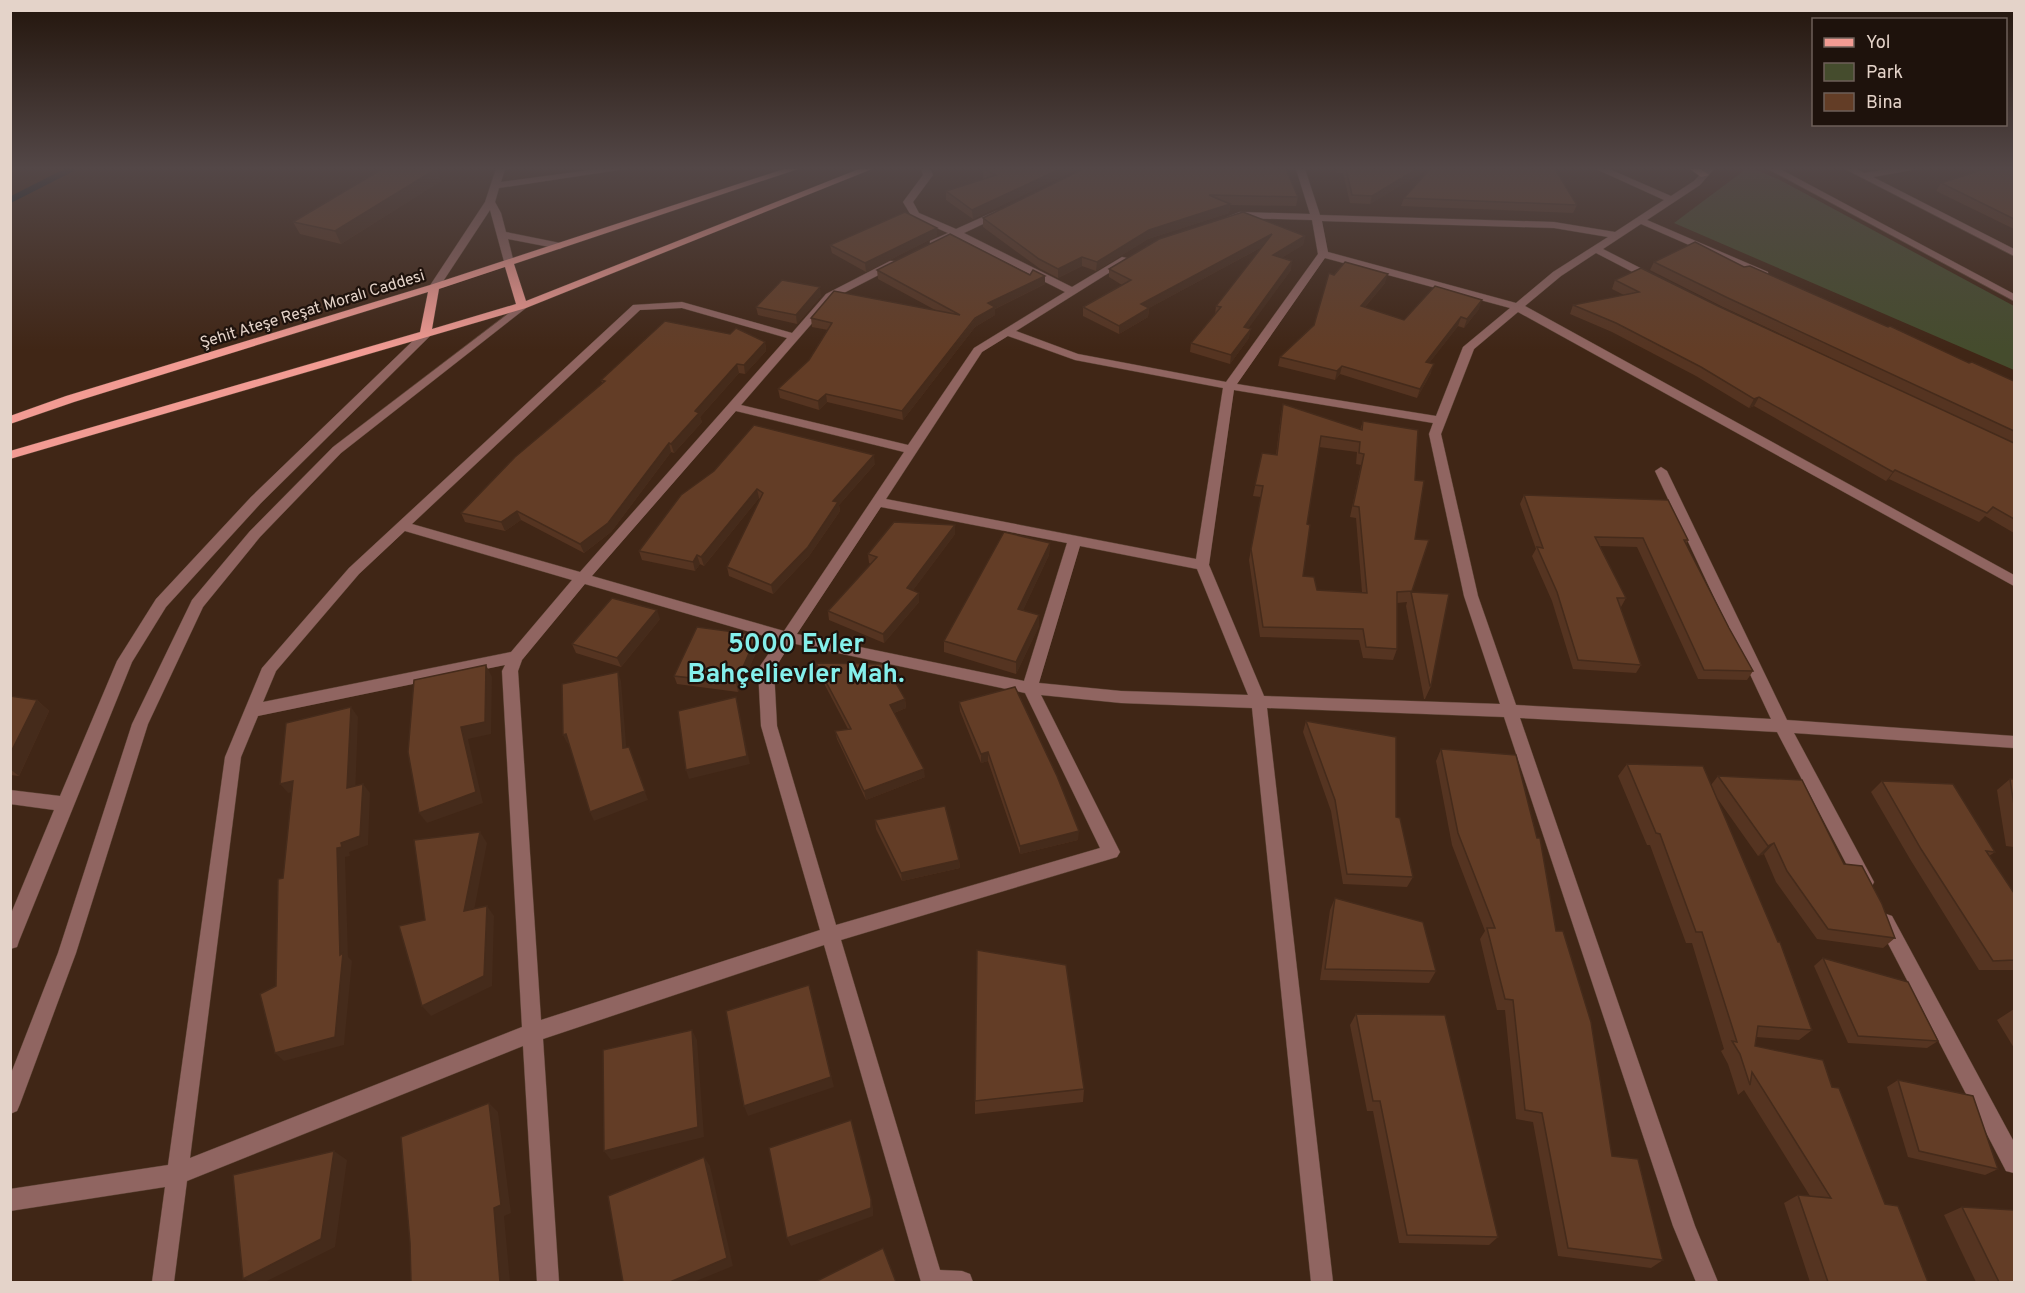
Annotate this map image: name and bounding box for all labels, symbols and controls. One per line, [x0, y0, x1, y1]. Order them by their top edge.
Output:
legend [1812, 18, 2007, 126]
text: Yol [1866, 32, 1891, 55]
text: Park [1866, 62, 1903, 85]
text: Bina [1866, 92, 1902, 115]
street label: Şehit Ateşe Reşat Moralı Caddesi [198, 266, 427, 354]
district label: 5000 Evler Bahçelievler Mah. [688, 629, 905, 692]

